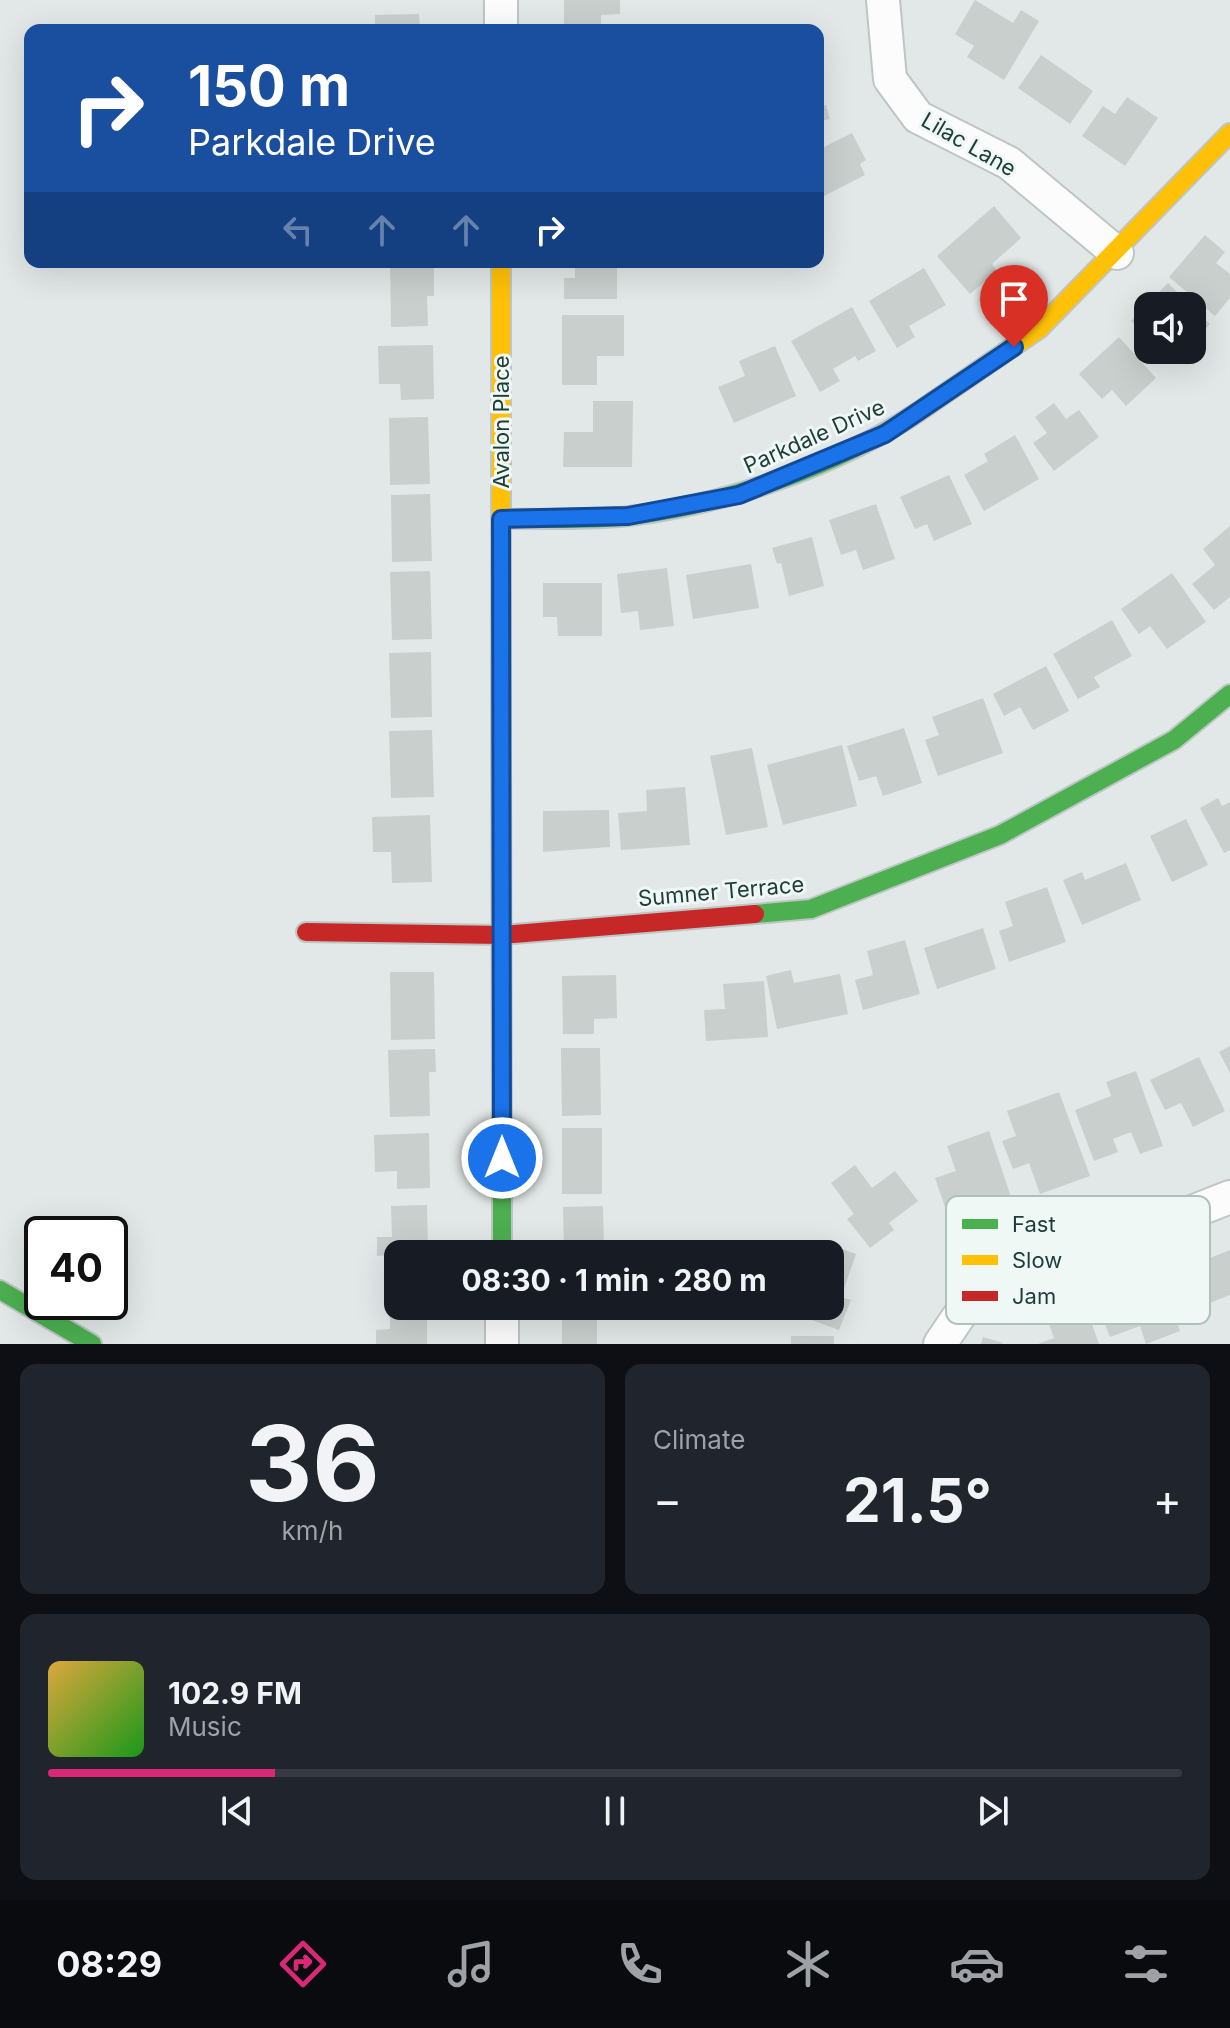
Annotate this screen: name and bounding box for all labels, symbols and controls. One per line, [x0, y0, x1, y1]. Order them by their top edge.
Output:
text: 150 m [188, 52, 350, 120]
icon: right [56, 56, 160, 160]
street label: Lilac Lane [917, 107, 1021, 181]
text: Parkdale Drive [188, 120, 436, 164]
icon: left [276, 208, 320, 252]
icon: ahead [360, 208, 404, 252]
icon: ahead [444, 208, 488, 252]
icon: right [528, 208, 572, 252]
pin [980, 265, 1048, 347]
icon: arrive [992, 277, 1036, 321]
map controls [1134, 292, 1206, 364]
button: sound [1134, 292, 1206, 364]
street label: Avalon Place [488, 355, 514, 489]
street label: Parkdale Drive [740, 393, 888, 479]
street label: Sumner Terrace [637, 871, 805, 911]
position arrow [460, 1116, 544, 1200]
legend [946, 1196, 1210, 1324]
text: Fast [1012, 1211, 1056, 1237]
speed limit sign: 40 [24, 1216, 128, 1320]
text: Slow [1012, 1247, 1062, 1273]
text: 08:30 · 1 min · 280 m [461, 1262, 767, 1298]
text: Jam [1012, 1283, 1056, 1309]
text: 36 [245, 1400, 380, 1526]
text: Climate [653, 1424, 745, 1455]
text: 21.5° [843, 1464, 992, 1536]
text: − [653, 1473, 682, 1527]
text: + [1153, 1473, 1182, 1527]
text: km/h [282, 1515, 343, 1546]
text: 102.9 FM [168, 1675, 302, 1711]
text: Music [168, 1711, 242, 1742]
icon: previous [215, 1789, 259, 1833]
icon: pause [593, 1789, 637, 1833]
icon: next [971, 1789, 1015, 1833]
icon: directions [275, 1936, 331, 1992]
icon: music [443, 1936, 499, 1992]
icon: phone [612, 1936, 668, 1992]
icon: climate [780, 1936, 836, 1992]
icon: car [949, 1936, 1005, 1992]
icon: filters [1118, 1936, 1174, 1992]
text: 08:29 [56, 1942, 162, 1986]

